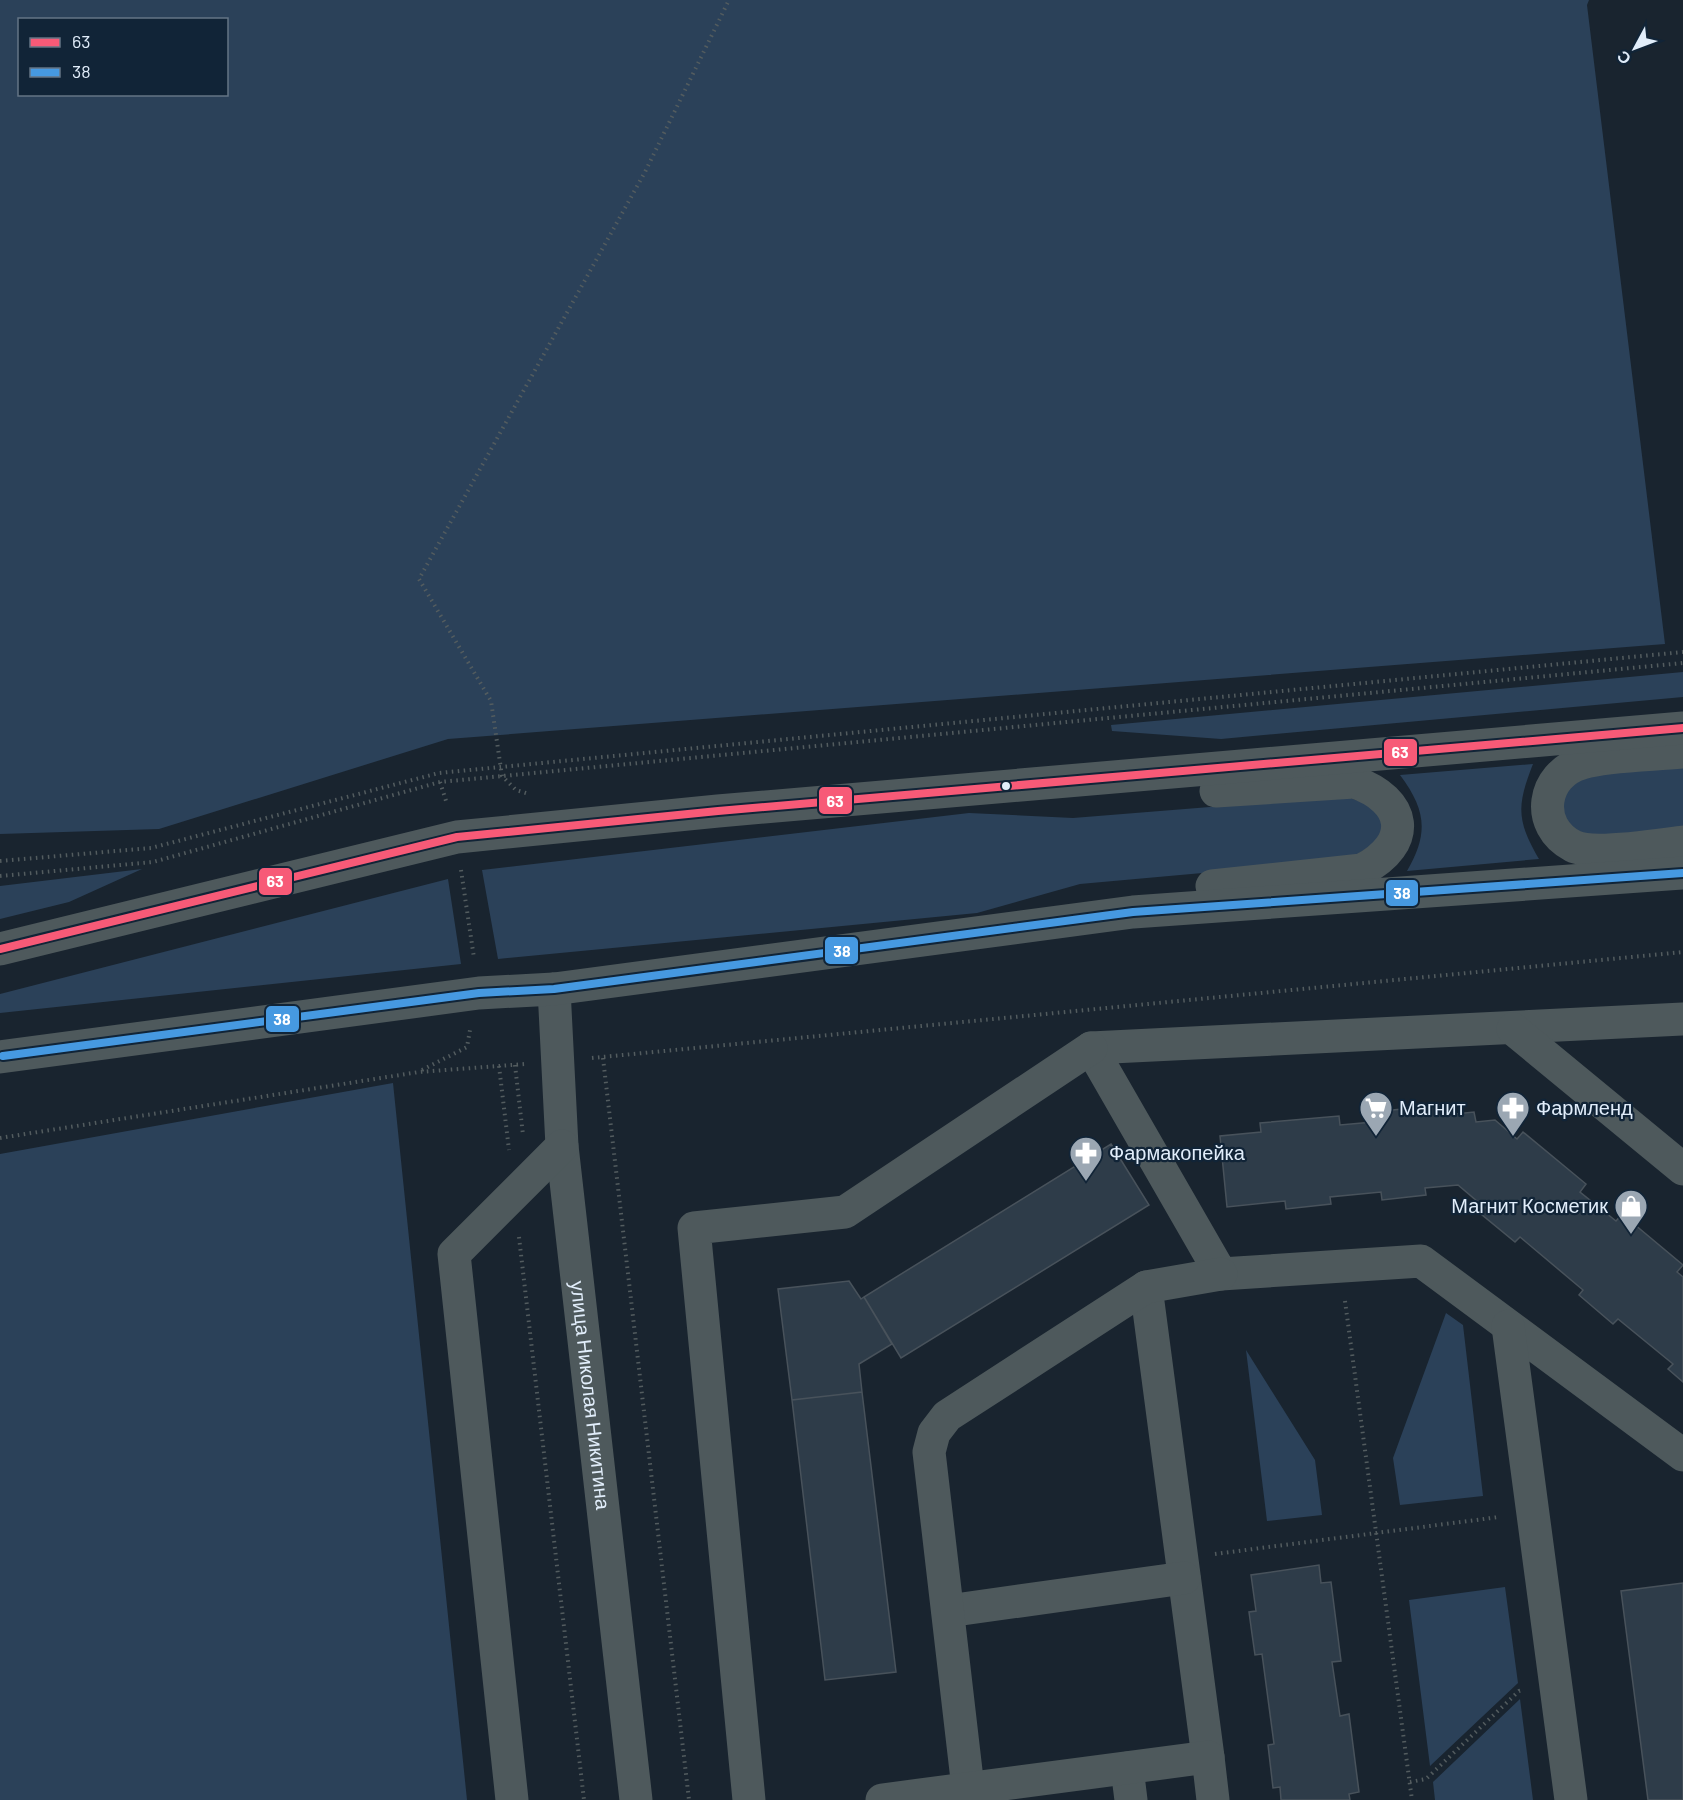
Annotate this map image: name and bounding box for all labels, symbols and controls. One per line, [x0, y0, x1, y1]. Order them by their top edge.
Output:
legend [18, 18, 228, 96]
north arrow [1605, 18, 1665, 78]
text: 63 [72, 30, 91, 52]
text: С [1612, 47, 1634, 69]
text: 38 [72, 60, 91, 82]
line badge: 63 [1383, 738, 1418, 767]
text: 63 [1391, 742, 1409, 761]
unlabelled marker [1000, 780, 1012, 792]
line badge: 63 [818, 786, 853, 815]
text: 63 [826, 791, 844, 810]
line badge: 63 [258, 867, 293, 896]
text: 63 [266, 871, 284, 890]
line badge: 38 [1385, 879, 1419, 907]
text: 38 [1393, 883, 1411, 902]
line badge: 38 [824, 936, 859, 965]
text: 38 [833, 941, 851, 960]
line badge: 38 [265, 1005, 300, 1033]
text: 38 [273, 1009, 291, 1028]
supermarket icon: Магнит [1358, 1090, 1394, 1137]
pharmacy icon: Фармленд [1495, 1090, 1531, 1137]
place label: Магнит [1399, 1095, 1466, 1119]
place label: Фармленд [1536, 1095, 1633, 1119]
pharmacy icon: Фармакопейка [1068, 1135, 1104, 1182]
place label: Фармакопейка [1109, 1140, 1246, 1164]
shop icon: Магнит Косметик [1613, 1188, 1649, 1235]
place label: Магнит Косметик [1451, 1193, 1608, 1217]
street label: улица Николая Никитина [566, 1279, 616, 1512]

